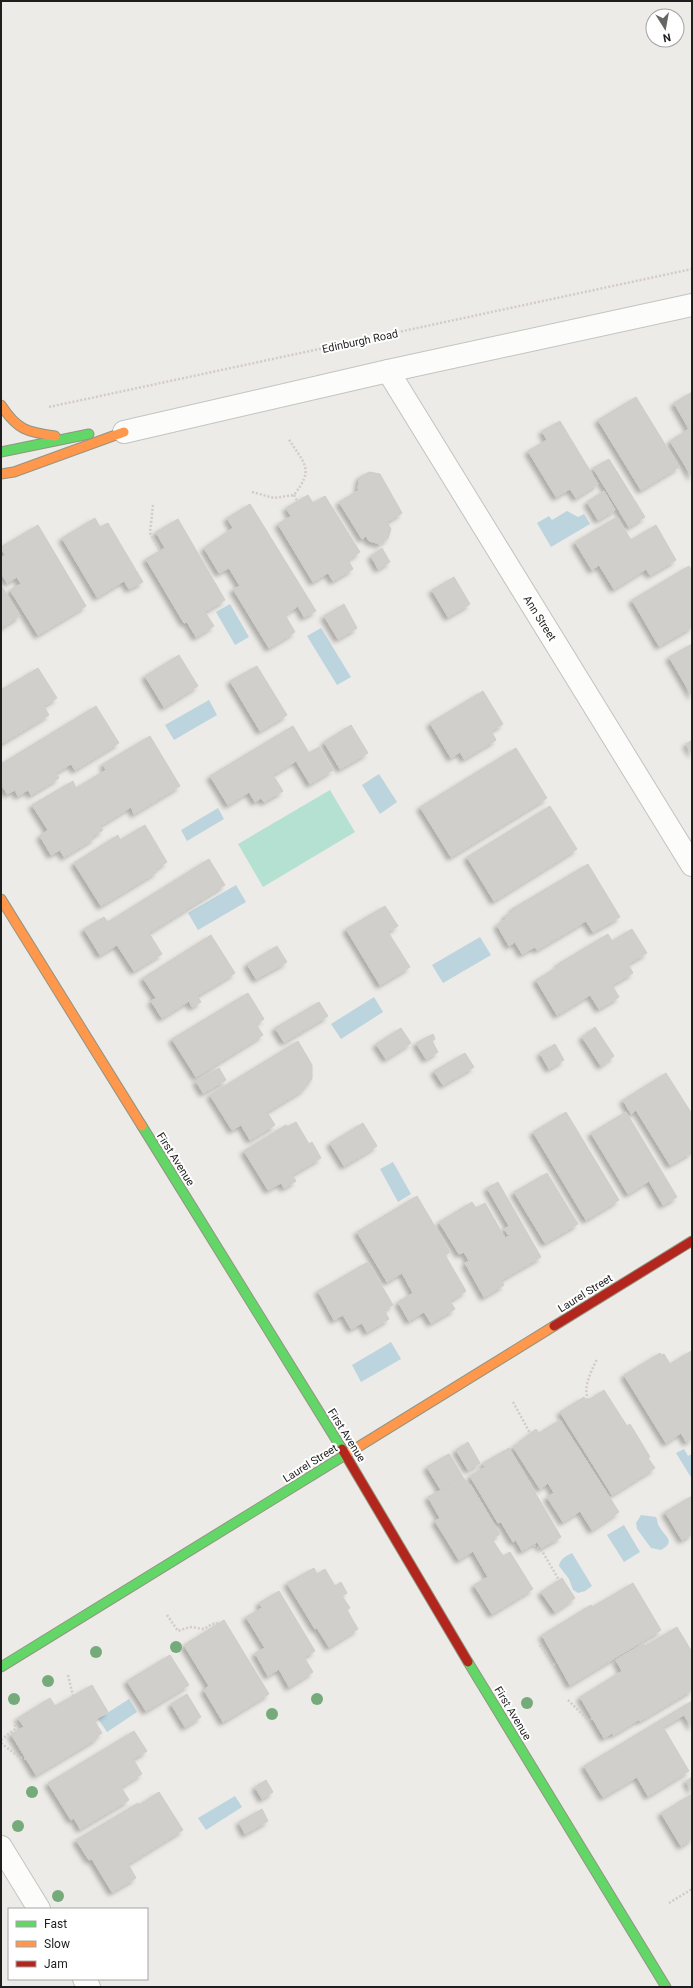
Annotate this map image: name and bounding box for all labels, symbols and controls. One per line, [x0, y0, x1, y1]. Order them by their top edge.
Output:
north arrow [645, 8, 685, 48]
text: N [662, 30, 672, 44]
street label: Edinburgh Road [321, 327, 399, 356]
street label: Ann Street [521, 593, 559, 644]
street label: First Avenue [154, 1130, 197, 1188]
street label: Laurel Street [556, 1271, 615, 1315]
street label: First Avenue [325, 1406, 368, 1464]
street label: Laurel Street [281, 1441, 340, 1485]
street label: First Avenue [491, 1684, 534, 1743]
legend [8, 1908, 148, 1980]
text: Fast [44, 1917, 67, 1931]
text: Slow [44, 1937, 70, 1951]
text: Jam [44, 1957, 68, 1971]

